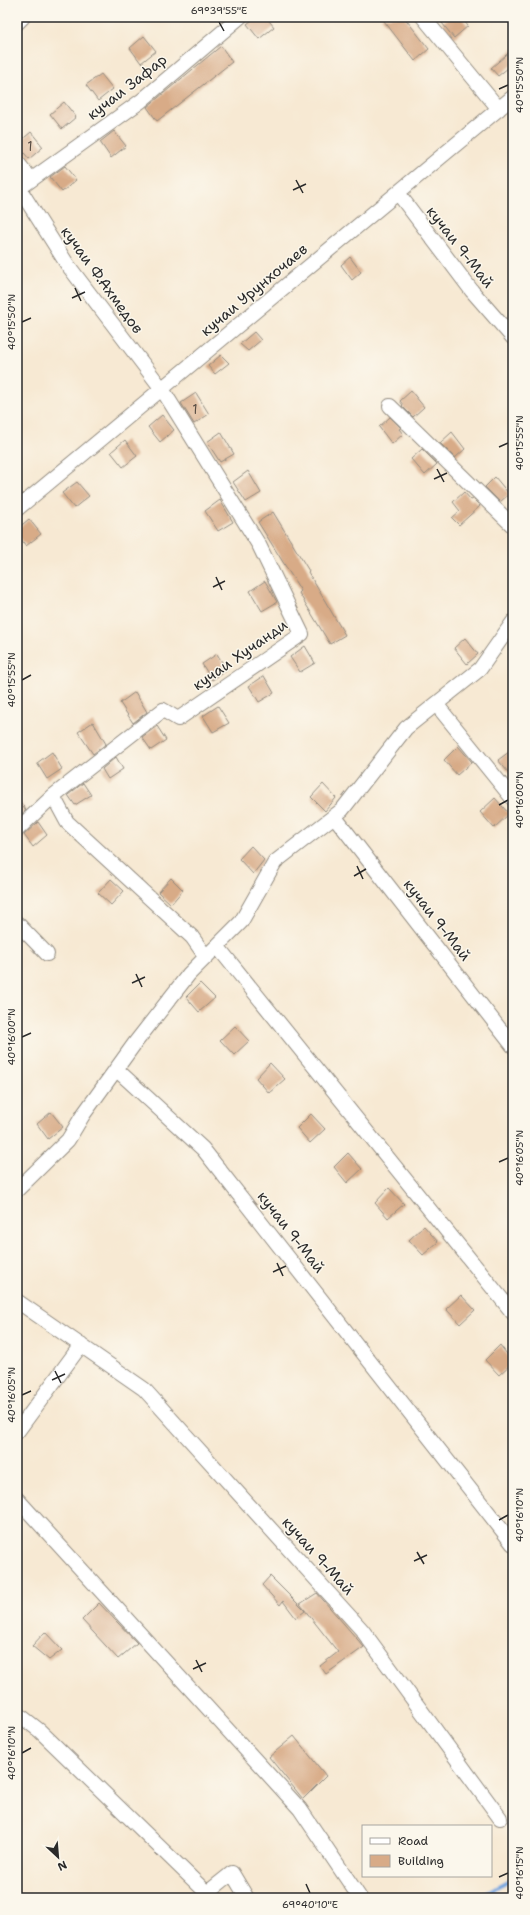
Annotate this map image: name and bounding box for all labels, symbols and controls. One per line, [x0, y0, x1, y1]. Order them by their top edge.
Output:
text: 69°39'55"E [191, 4, 247, 17]
street label: кучаи Зафар [83, 50, 171, 124]
text: 40°15'50"N [513, 57, 526, 113]
house number: 1 [27, 138, 33, 155]
street label: кучаи 9-Май [422, 202, 498, 292]
street label: кучаи Ф.Ахмедов [56, 222, 148, 338]
street label: кучаи Урунхочаев [196, 239, 312, 341]
text: 40°15'50"N [5, 294, 18, 350]
house number: 1 [192, 401, 198, 418]
text: 40°15'55"N [513, 415, 526, 471]
street label: кучаи Хучанди [189, 615, 292, 695]
text: 40°15'55"N [5, 652, 18, 708]
text: 40°16'00"N [513, 771, 526, 829]
street label: кучаи 9-Май [399, 875, 475, 965]
text: 40°16'00"N [5, 1008, 18, 1066]
text: 40°16'05"N [513, 1130, 526, 1186]
street label: кучаи 9-Май [253, 1187, 329, 1277]
text: 40°16'05"N [5, 1367, 18, 1423]
text: 40°16'10"N [513, 1488, 526, 1542]
street label: кучаи 9-Май [278, 1513, 359, 1599]
text: 40°16'10"N [5, 1726, 18, 1780]
legend [362, 1825, 492, 1877]
text: Road [398, 1833, 429, 1849]
north arrow [38, 1837, 78, 1877]
text: 40°16'15"N [513, 1846, 526, 1900]
text: Building [398, 1853, 444, 1869]
text: N [55, 1857, 69, 1874]
text: 69°40'10"E [282, 1898, 338, 1911]

